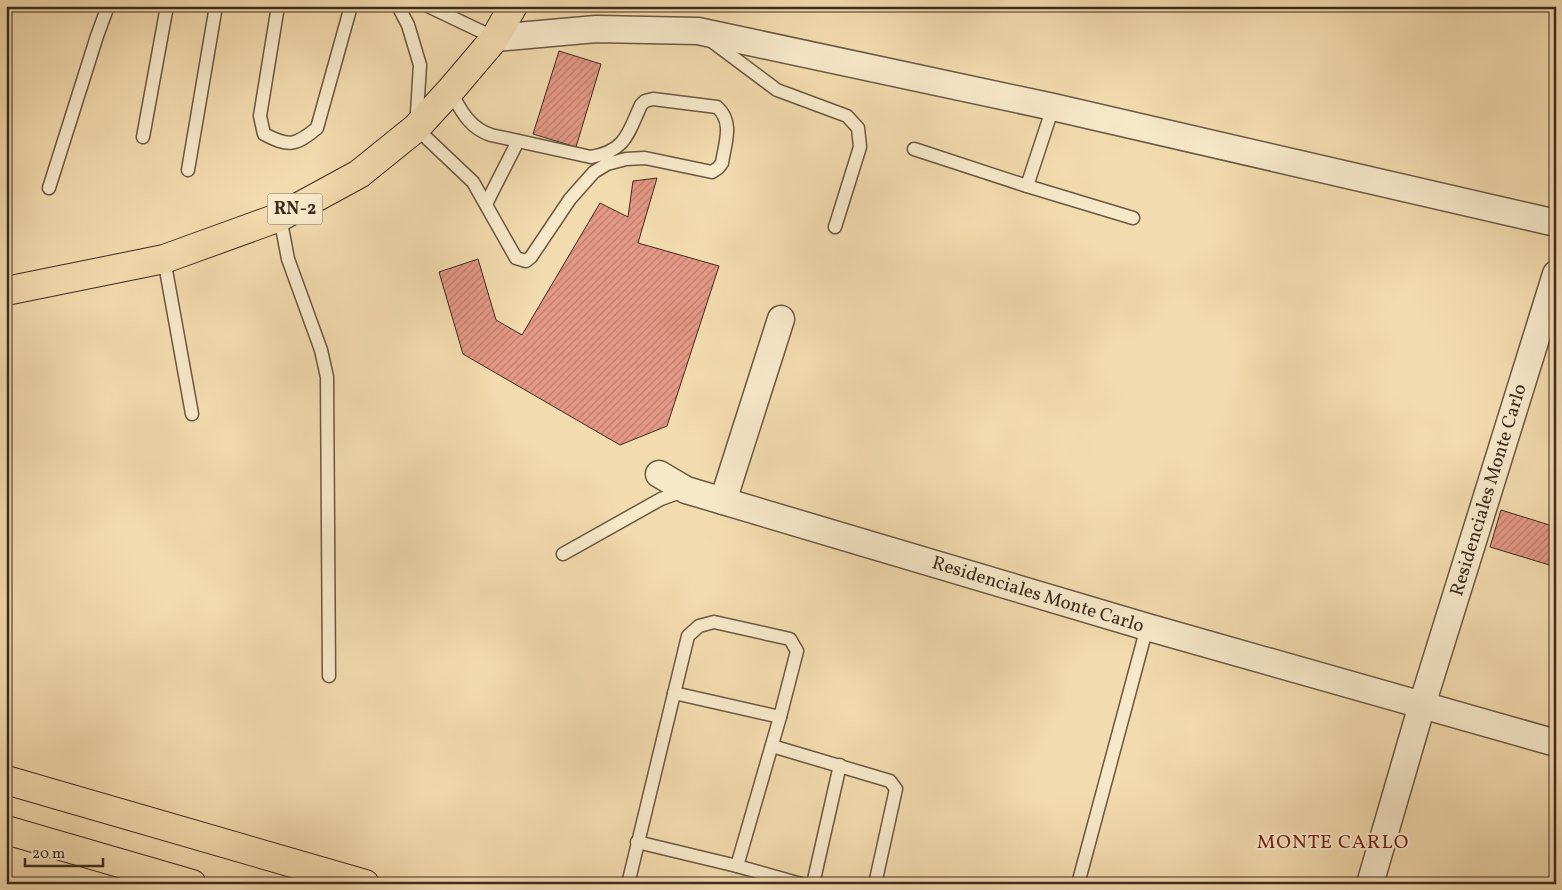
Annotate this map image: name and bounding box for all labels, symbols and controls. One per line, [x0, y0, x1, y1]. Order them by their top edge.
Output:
road number: RN-2 [268, 193, 322, 224]
street label: Residenciales Monte Carlo [1444, 381, 1534, 599]
street label: Residenciales Monte Carlo [929, 550, 1147, 640]
district label: MONTE CARLO [1257, 829, 1409, 857]
scale bar [25, 835, 102, 867]
text: 20 m [32, 844, 65, 865]

